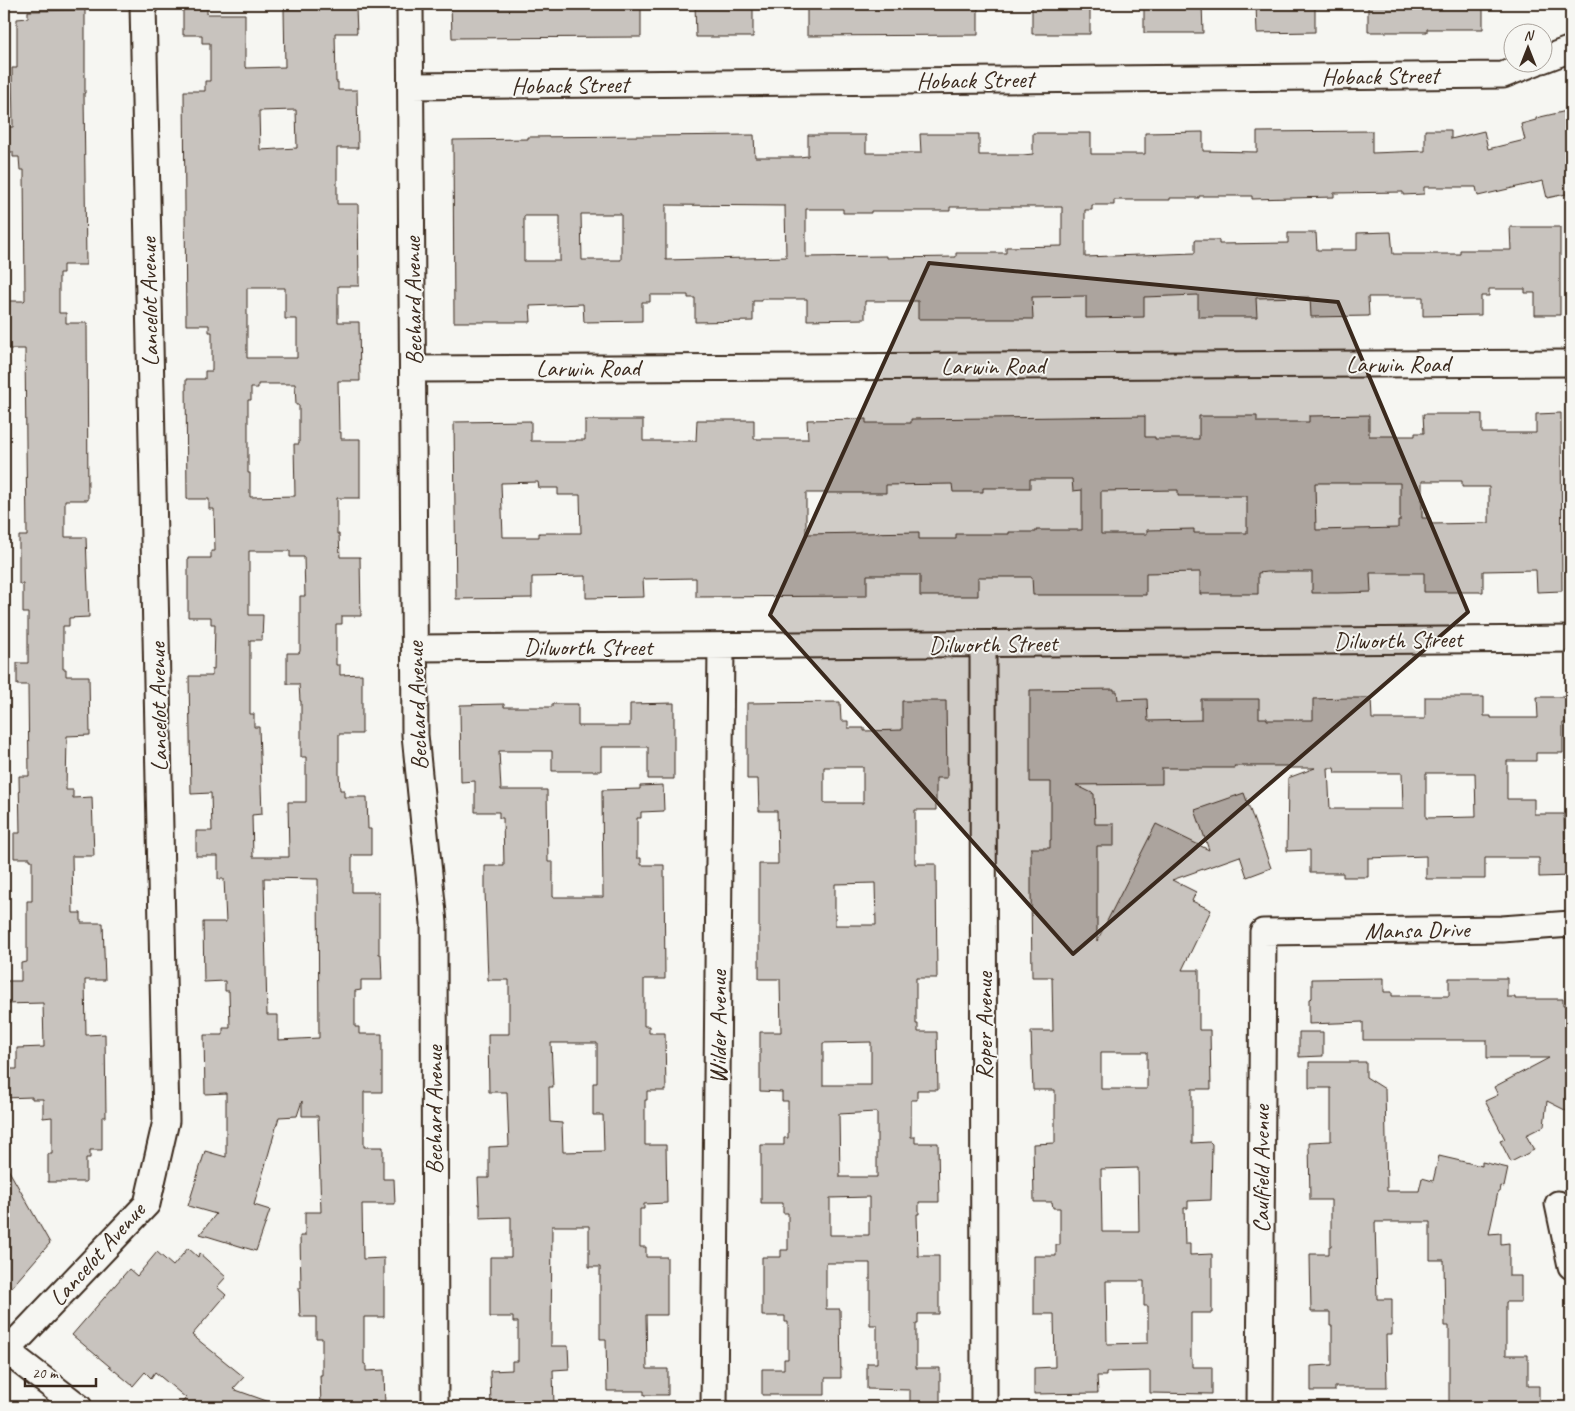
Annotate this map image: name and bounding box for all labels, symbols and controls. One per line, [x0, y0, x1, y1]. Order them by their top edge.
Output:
north arrow [1502, 22, 1552, 72]
text: N [1524, 27, 1535, 44]
street label: Hoback Street [1321, 60, 1442, 92]
street label: Hoback Street [916, 64, 1037, 96]
street label: Hoback Street [511, 69, 632, 101]
street label: Bechard Avenue [397, 234, 429, 365]
street label: Lancelot Avenue [133, 235, 165, 367]
street label: Larwin Road [1346, 349, 1454, 379]
street label: Larwin Road [941, 351, 1049, 381]
street label: Larwin Road [536, 353, 644, 383]
street label: Dilworth Street [1333, 624, 1465, 656]
street label: Dilworth Street [928, 628, 1060, 660]
street label: Dilworth Street [524, 632, 654, 662]
street label: Bechard Avenue [400, 639, 434, 771]
street label: Lancelot Avenue [142, 640, 174, 772]
street label: Mansa Drive [1364, 914, 1472, 946]
street label: Wilder Avenue [703, 968, 733, 1084]
street label: Roper Avenue [969, 970, 999, 1080]
street label: Bechard Avenue [419, 1044, 449, 1174]
street label: Caulfield Avenue [1246, 1103, 1276, 1233]
street label: Lancelot Avenue [43, 1194, 153, 1312]
scale bar [25, 1356, 96, 1388]
text: 20 m [32, 1364, 59, 1383]

